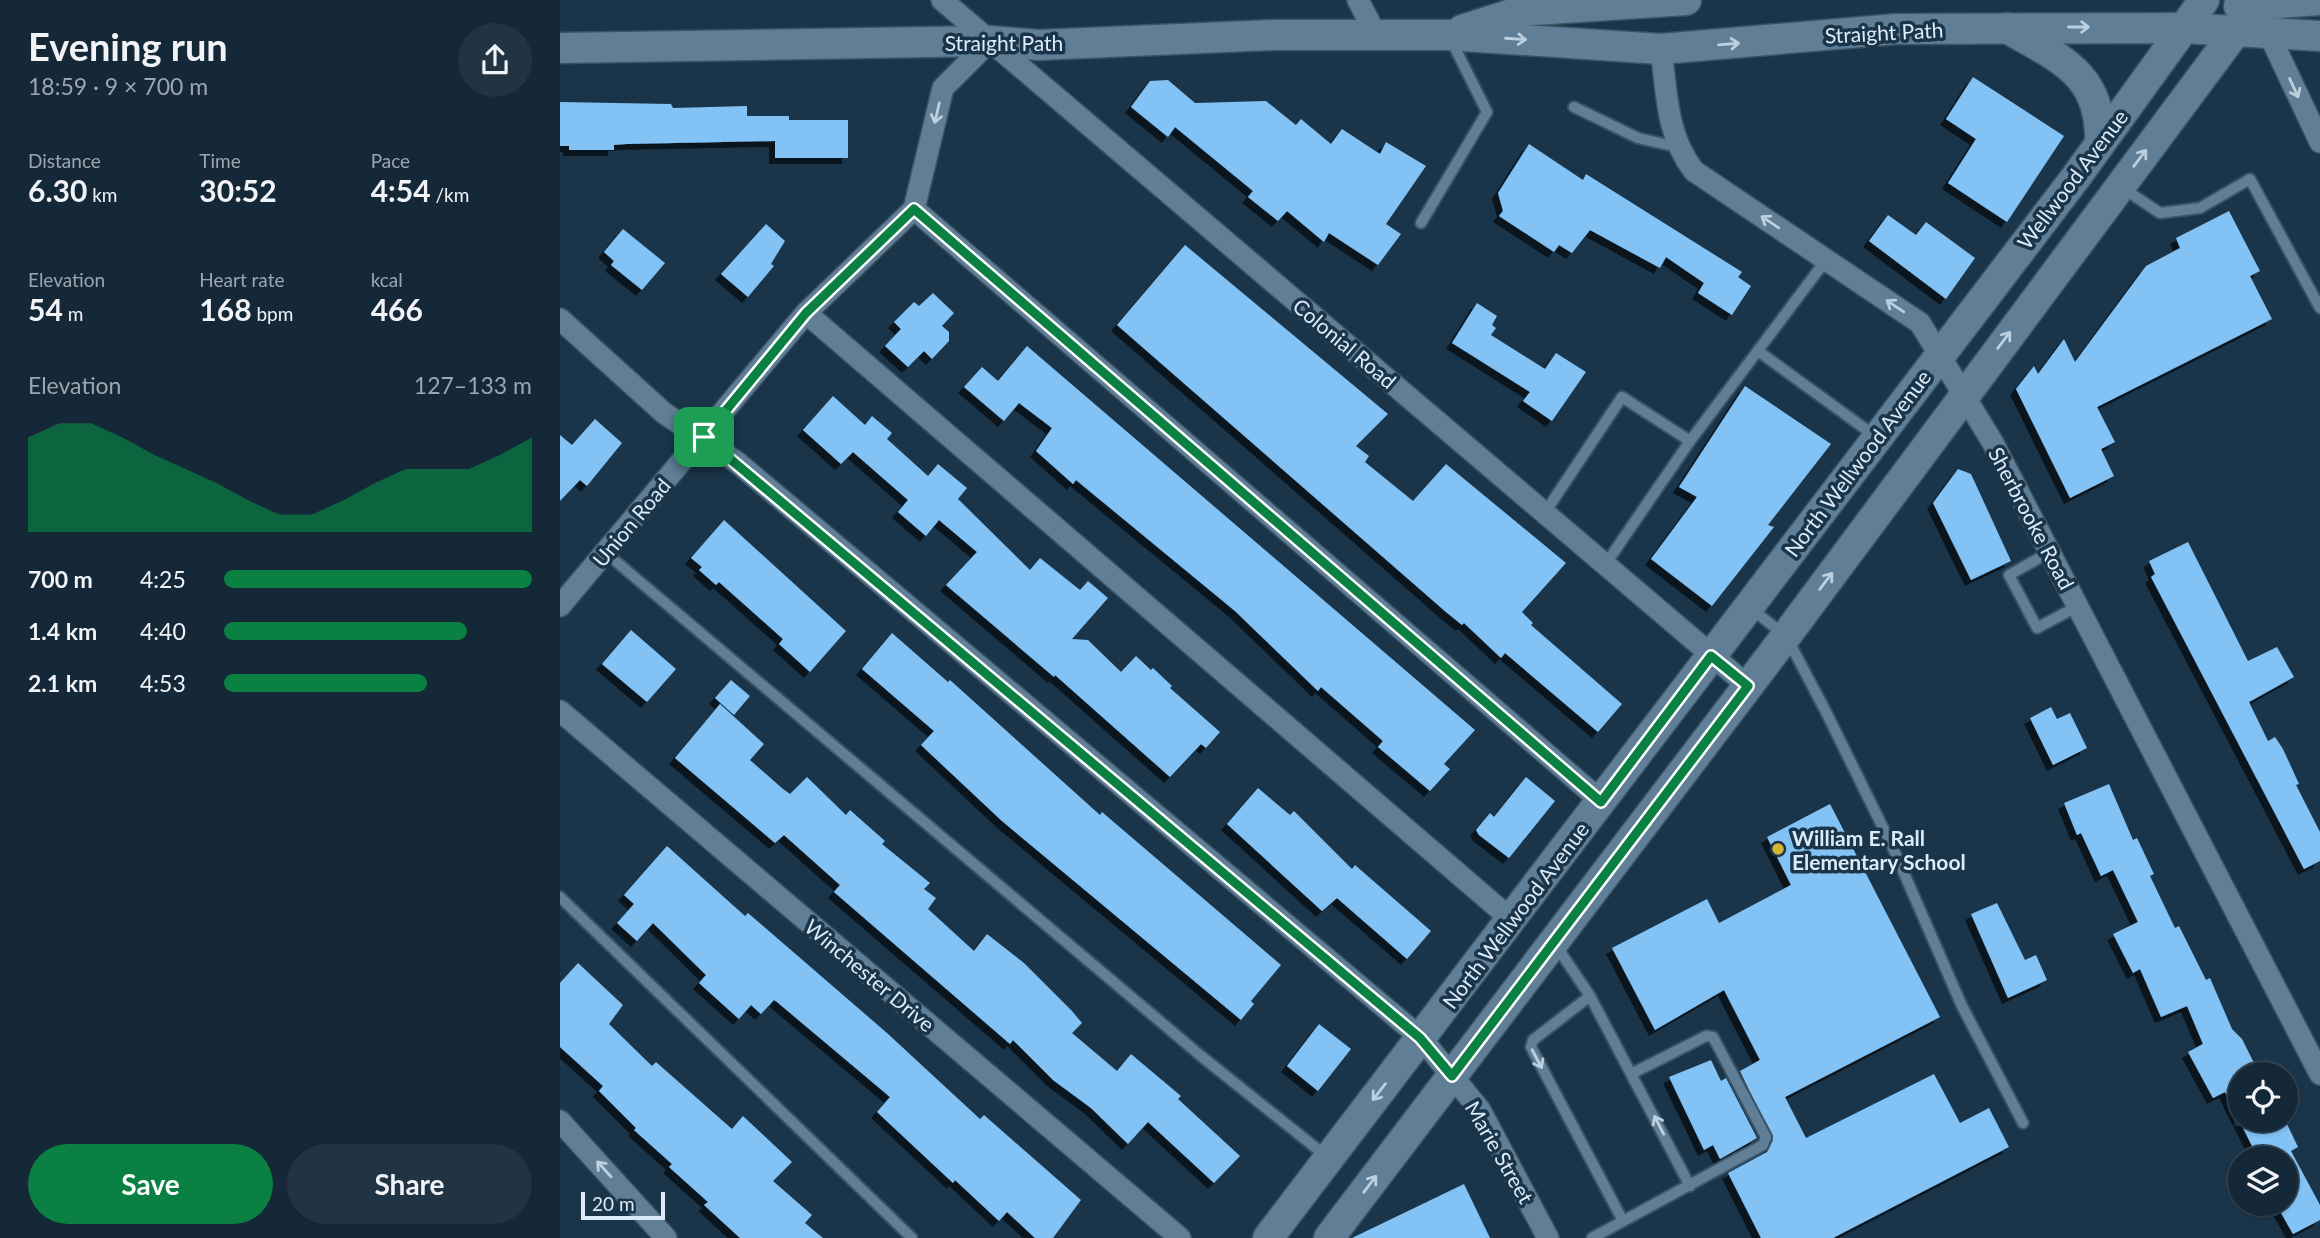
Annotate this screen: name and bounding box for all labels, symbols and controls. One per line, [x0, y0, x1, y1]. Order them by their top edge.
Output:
street label: Straight Path [1824, 16, 1944, 48]
one-way arrow [2067, 20, 2090, 34]
text: Evening run [28, 23, 228, 69]
button: share [458, 23, 532, 97]
street label: Straight Path [945, 30, 1063, 55]
one-way arrow [1504, 33, 1527, 46]
one-way arrow [1718, 37, 1740, 50]
text: 18:59 · 9 × 700 m [28, 72, 208, 100]
one-way arrow [2288, 77, 2302, 98]
one-way arrow [930, 101, 943, 124]
street label: Wellwood Avenue [2012, 105, 2132, 253]
text: Distance [28, 149, 101, 172]
text: Time [199, 149, 241, 172]
text: Pace [371, 149, 410, 172]
one-way arrow [2132, 149, 2147, 168]
text: 6.30 [28, 172, 87, 208]
text: 30:52 [199, 172, 277, 208]
text: 4:54 [371, 172, 431, 208]
text: km [87, 183, 117, 206]
text: /km [431, 183, 469, 206]
one-way arrow [1761, 215, 1780, 229]
text: Elevation [28, 268, 105, 291]
text: Heart rate [199, 268, 285, 291]
text: kcal [371, 268, 403, 291]
text: 54 [28, 291, 63, 327]
text: 168 [199, 291, 252, 327]
text: 466 [371, 291, 423, 327]
street label: Colonial Road [1288, 293, 1402, 393]
one-way arrow [1886, 299, 1905, 313]
text: m [63, 302, 83, 325]
text: bpm [252, 302, 293, 325]
one-way arrow [1996, 332, 2011, 350]
street label: North Wellwood Avenue [1779, 365, 1935, 561]
text: Elevation [28, 371, 121, 399]
text: 127–133 m [414, 371, 532, 399]
pin [674, 407, 734, 467]
icon: arrive [685, 418, 723, 456]
street label: Sherbrooke Road [1984, 443, 2080, 593]
street label: Union Road [587, 473, 675, 571]
text: 700 m [28, 565, 93, 593]
text: 4:25 [140, 565, 186, 593]
one-way arrow [1819, 573, 1834, 591]
text: 1.4 km [28, 617, 97, 645]
text: 4:40 [140, 617, 186, 645]
text: 2.1 km [28, 669, 97, 697]
text: 4:53 [140, 669, 186, 697]
street label: North Wellwood Avenue [1437, 817, 1593, 1013]
place label: William E. Rall Elementary School [1792, 825, 1966, 874]
marker: William E. Rall Elementary School [1770, 841, 1786, 857]
street label: Winchester Drive [800, 913, 940, 1037]
one-way arrow [1531, 1048, 1545, 1069]
map controls [2228, 1062, 2298, 1216]
button: locate [2228, 1062, 2298, 1132]
one-way arrow [1372, 1082, 1386, 1101]
street label: Marie Street [1461, 1096, 1540, 1208]
one-way arrow [1652, 1115, 1665, 1136]
button: Save [28, 1144, 273, 1224]
button: Share [287, 1144, 532, 1224]
button: layers [2228, 1146, 2298, 1216]
one-way arrow [596, 1160, 612, 1178]
one-way arrow [1363, 1175, 1378, 1193]
scale bar [581, 1189, 665, 1221]
text: 20 m [592, 1192, 635, 1215]

